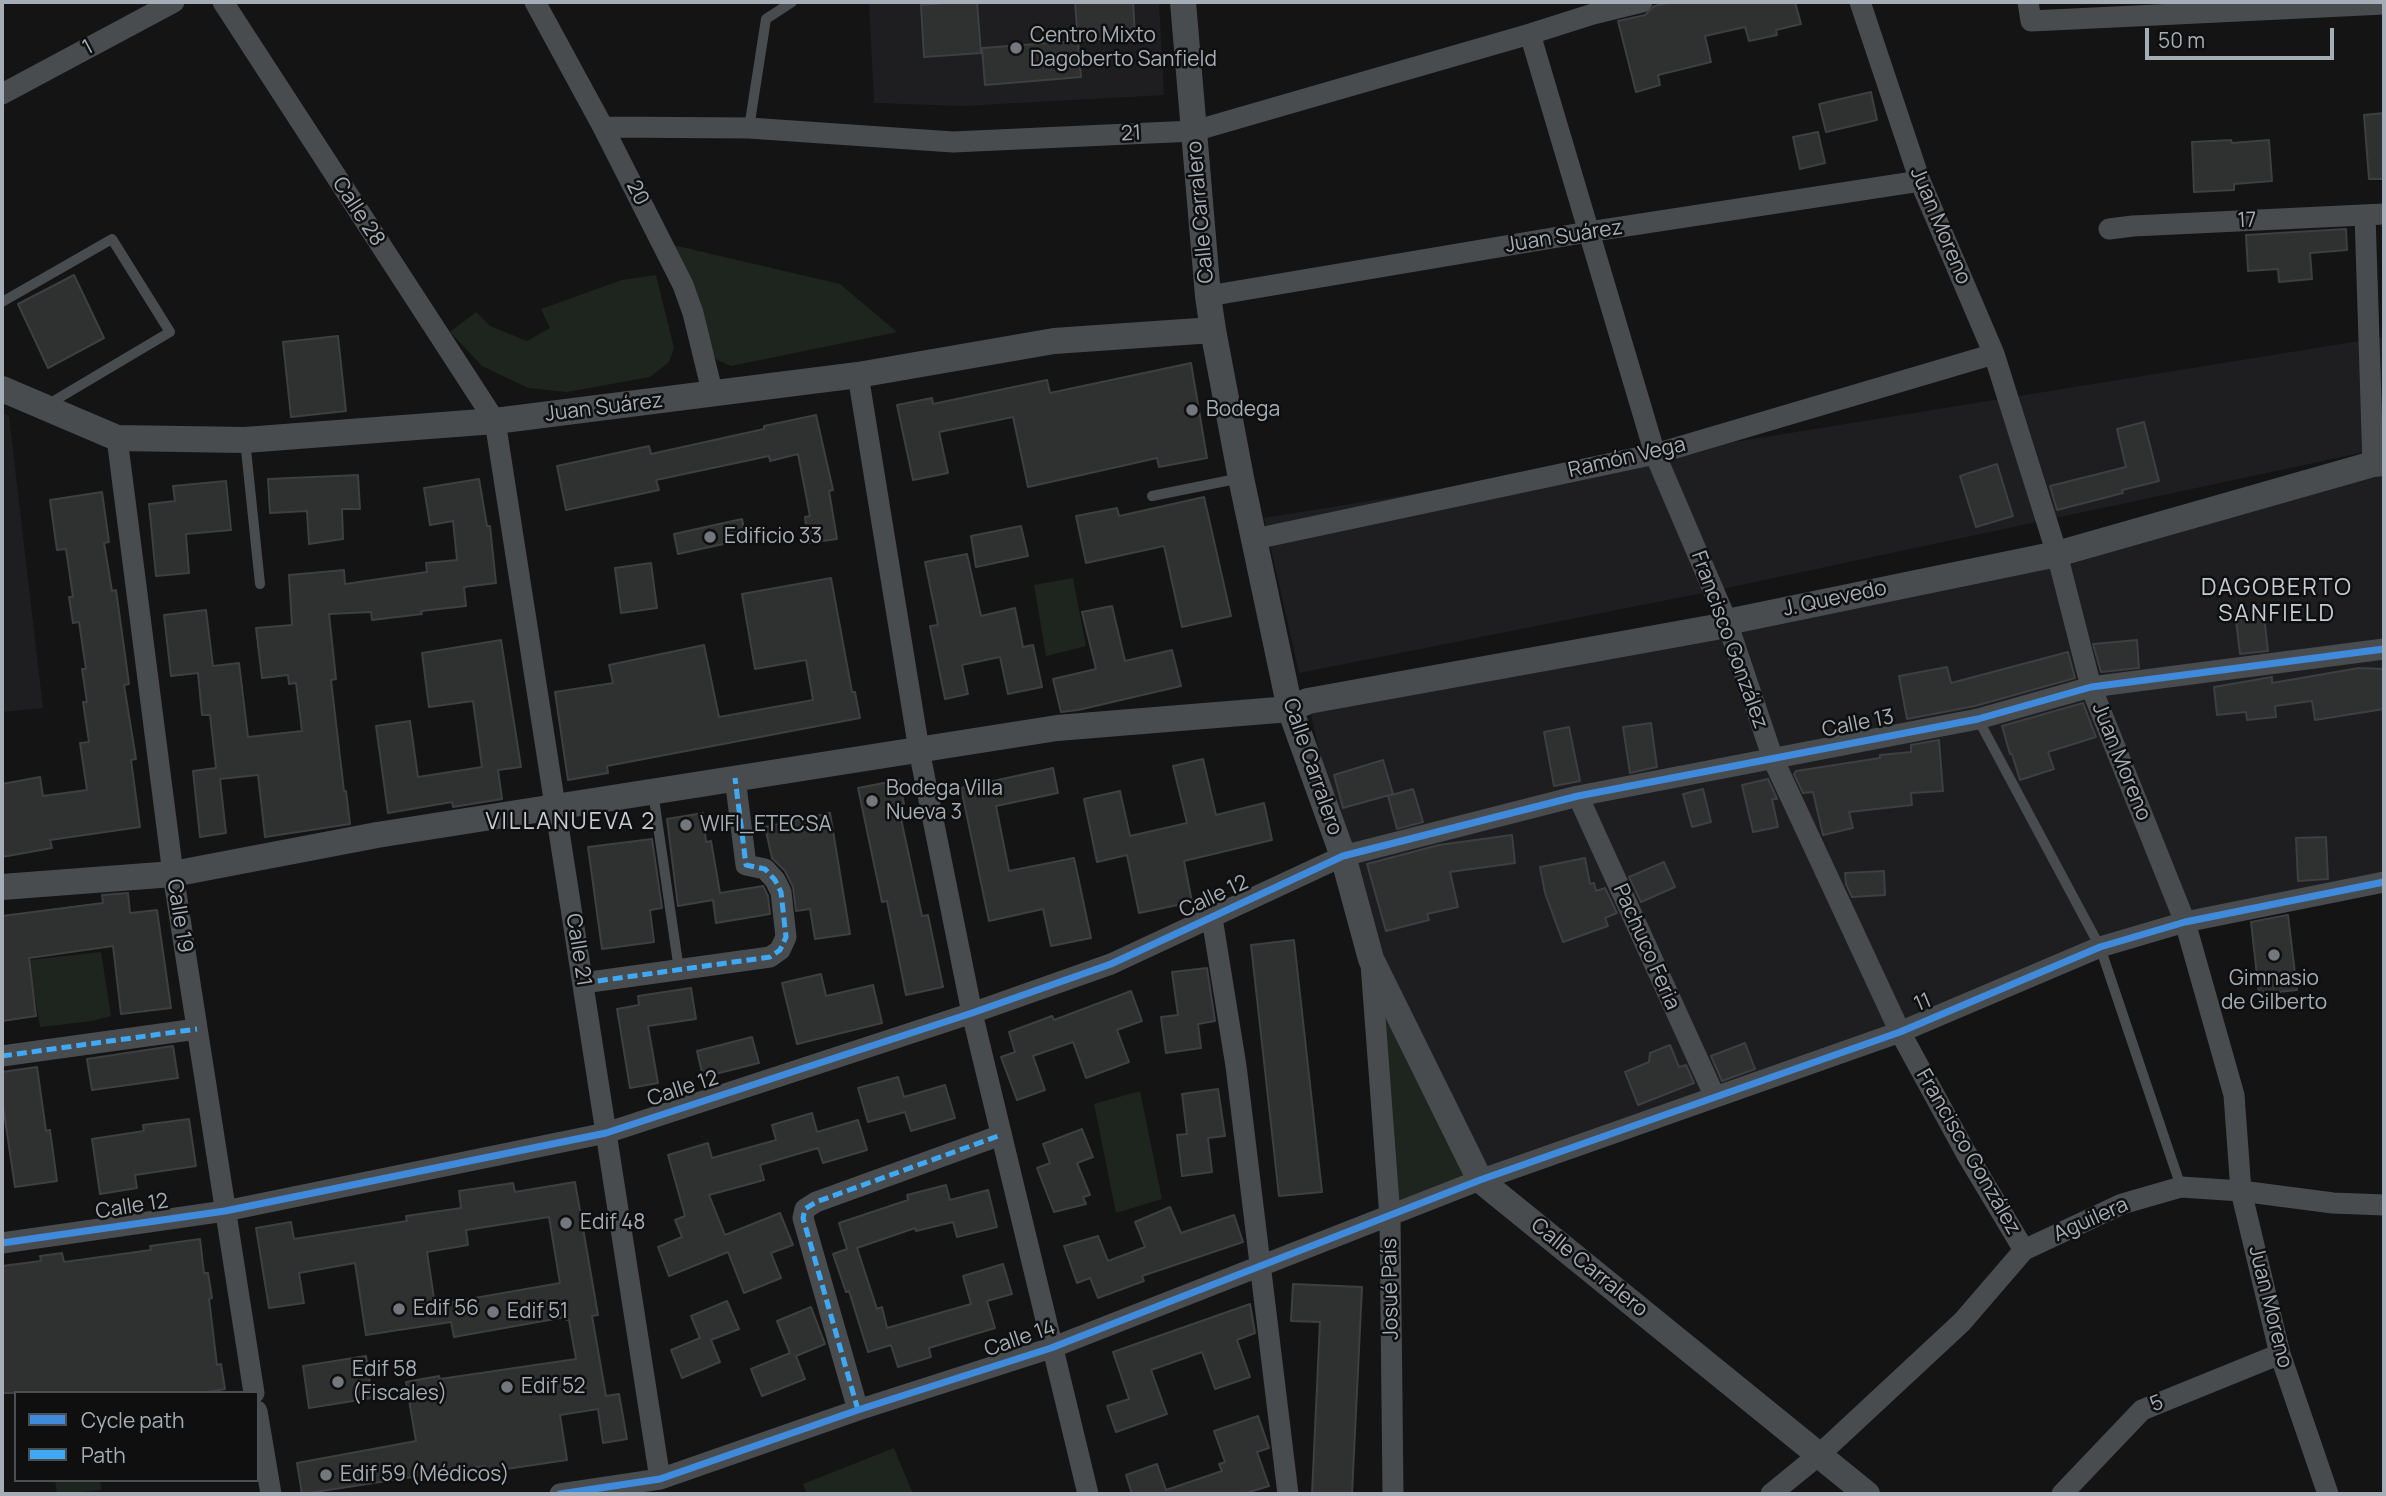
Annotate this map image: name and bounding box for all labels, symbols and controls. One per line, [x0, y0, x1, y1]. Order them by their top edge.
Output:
scale bar [2148, 14, 2337, 58]
place label: Centro Mixto Dagoberto Sanfield [1030, 23, 1217, 73]
text: 50 m [2158, 26, 2205, 54]
street label: 1 [78, 35, 98, 61]
marker: Centro Mixto Dagoberto Sanfield [1008, 40, 1024, 56]
street label: 21 [1120, 121, 1142, 147]
street label: Calle Carralero [1182, 140, 1220, 284]
street label: Juan Moreno [1904, 164, 1976, 288]
street label: Calle 28 [326, 173, 390, 251]
street label: 20 [620, 176, 654, 210]
street label: 17 [2237, 208, 2257, 234]
street label: Juan Suárez [1504, 215, 1624, 259]
street label: Juan Suárez [544, 388, 664, 428]
place label: Bodega [1206, 397, 1280, 423]
marker: Bodega [1184, 402, 1200, 418]
street label: Ramón Vega [1566, 432, 1688, 484]
place label: Edificio 33 [724, 524, 822, 550]
marker: Edificio 33 [702, 529, 718, 545]
street label: Francisco González [1685, 548, 1773, 732]
district label: DAGOBERTO SANFIELD [2202, 575, 2352, 629]
street label: J. Quevedo [1781, 576, 1889, 622]
street label: Calle Carralero [1277, 695, 1347, 839]
street label: Juan Moreno [2086, 699, 2156, 825]
street label: Calle 13 [1820, 705, 1896, 743]
place label: Bodega Villa Nueva 3 [886, 776, 1003, 826]
marker: Bodega Villa Nueva 3 [864, 793, 880, 809]
district label: VILLANUEVA 2 [487, 809, 655, 837]
place label: WIFI_ETECSA [700, 812, 832, 838]
marker: WIFI_ETECSA [678, 817, 694, 833]
street label: Calle 12 [1176, 870, 1252, 924]
street label: Calle 19 [161, 877, 197, 955]
street label: Pachuco Feria [1607, 880, 1685, 1014]
street label: Calle 21 [560, 912, 596, 988]
marker: Gimnasio de Gilberto [2266, 947, 2282, 963]
place label: Gimnasio de Gilberto [2221, 966, 2327, 1016]
street label: 11 [1911, 988, 1935, 1018]
street label: Francisco González [1910, 1065, 2026, 1239]
street label: Calle 12 [644, 1066, 722, 1112]
street label: Calle 12 [94, 1189, 170, 1225]
street label: Aguilera [2050, 1192, 2132, 1248]
place label: Edif 48 [580, 1210, 646, 1236]
street label: Calle Carralero [1526, 1213, 1652, 1323]
marker: Edif 48 [558, 1215, 574, 1231]
street label: Josué País [1378, 1238, 1404, 1340]
street label: Juan Moreno [2243, 1243, 2297, 1371]
place label: Edif 56 [413, 1296, 479, 1322]
place label: Edif 51 [507, 1299, 568, 1325]
marker: Edif 56 [391, 1301, 407, 1317]
marker: Edif 51 [485, 1304, 501, 1320]
street label: Calle 14 [981, 1315, 1059, 1363]
place label: Edif 58 (Fiscales) [352, 1357, 447, 1407]
marker: Edif 58 (Fiscales) [330, 1374, 346, 1390]
place label: Edif 52 [521, 1374, 585, 1400]
marker: Edif 52 [499, 1379, 515, 1395]
street label: 5 [2147, 1390, 2167, 1418]
legend [14, 1391, 259, 1482]
text: Cycle path [81, 1406, 184, 1434]
text: Path [81, 1441, 126, 1469]
place label: Edif 59 (Médicos) [340, 1462, 510, 1488]
marker: Edif 59 (Médicos) [318, 1467, 334, 1483]

